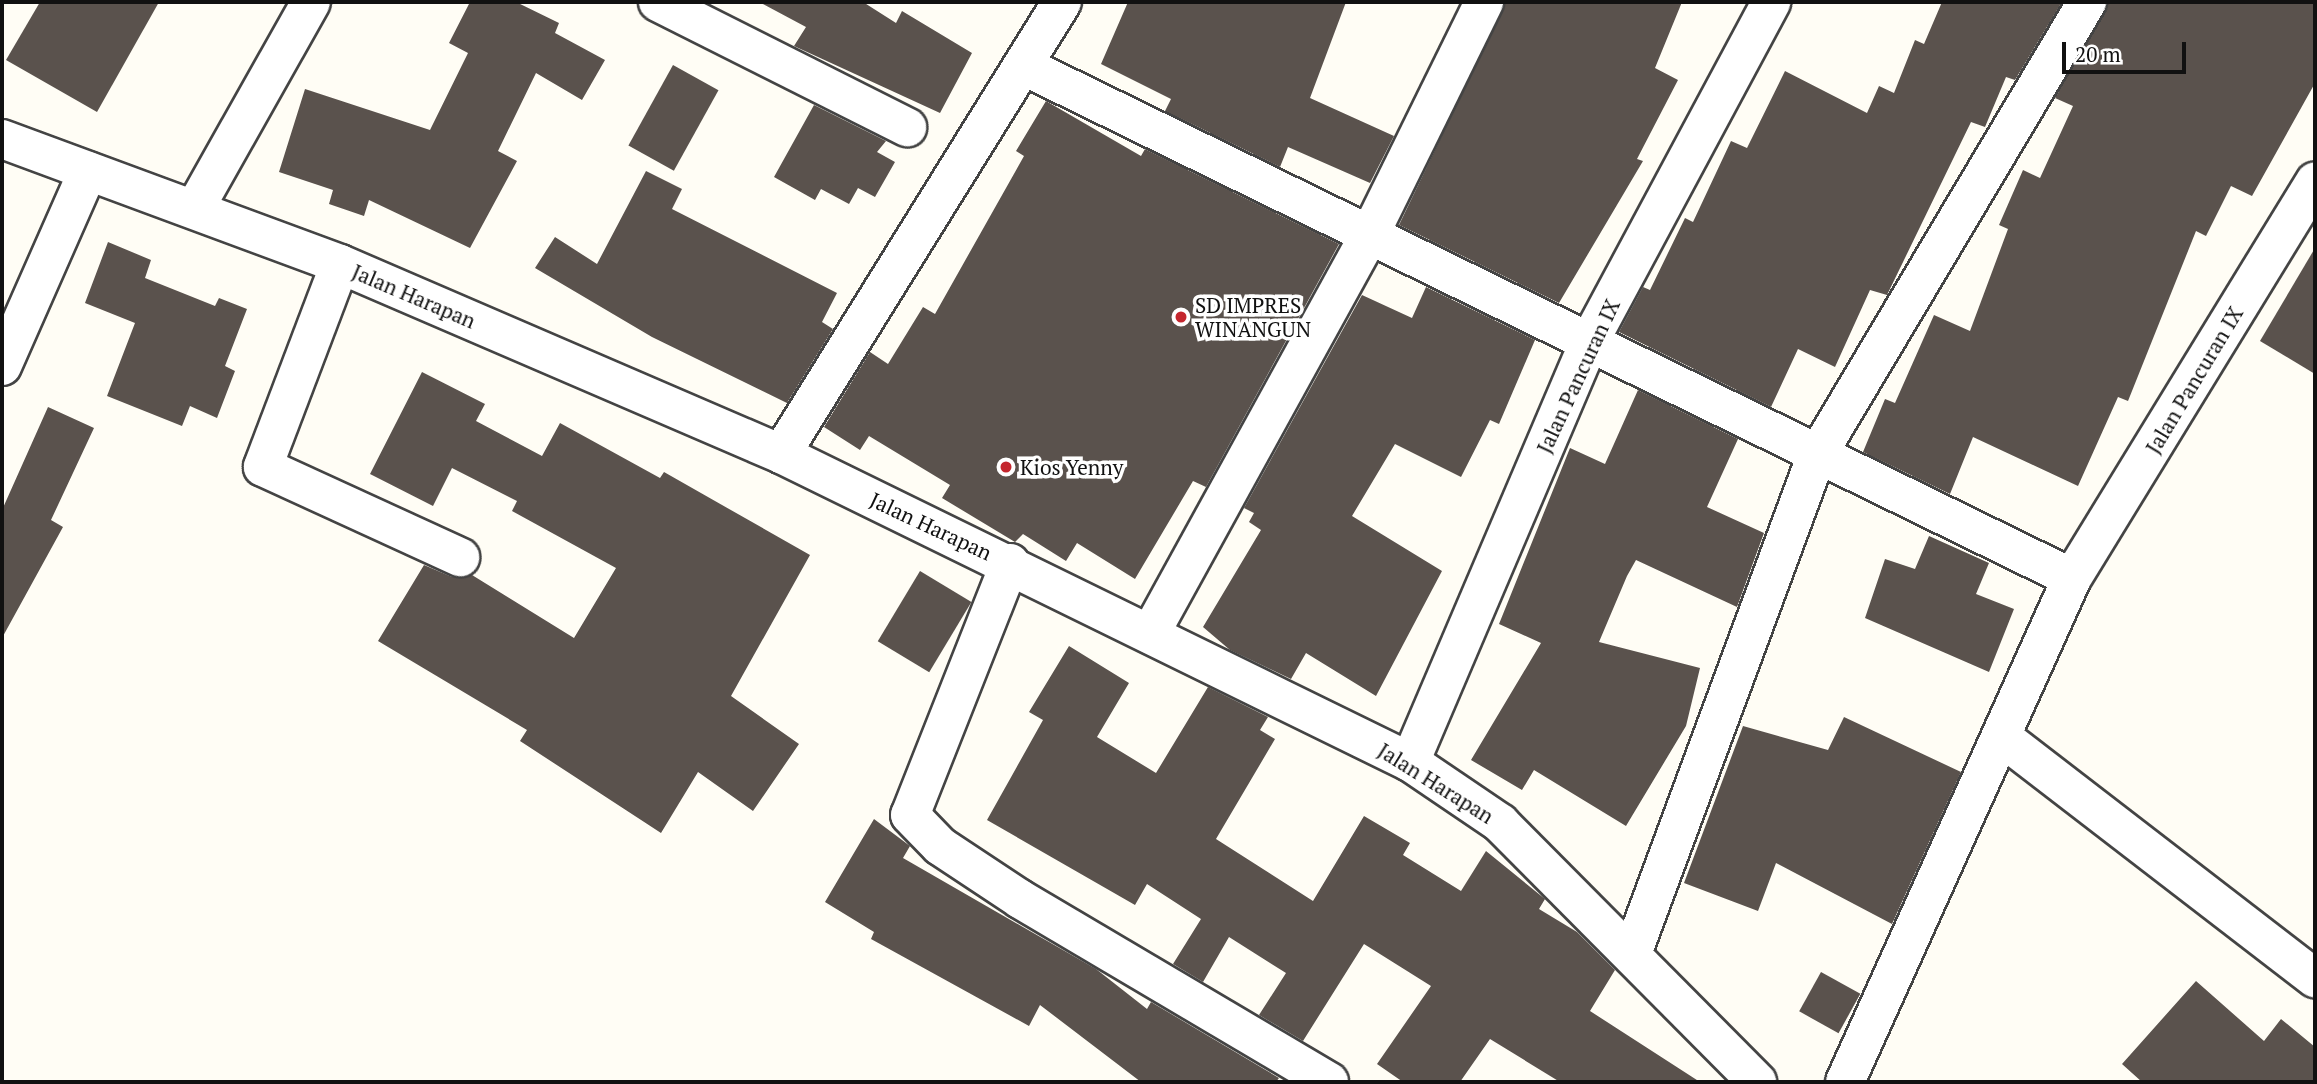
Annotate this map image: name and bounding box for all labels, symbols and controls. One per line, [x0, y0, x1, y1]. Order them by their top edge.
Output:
scale bar [2065, 28, 2189, 72]
text: 20 m [2075, 40, 2121, 68]
street label: Jalan Harapan [348, 259, 480, 333]
place label: SD IMPRES WINANGUN [1195, 292, 1311, 342]
street label: Jalan Pancuran IX [1531, 295, 1625, 457]
street label: Jalan Pancuran IX [2140, 302, 2248, 458]
marker: SD IMPRES WINANGUN [1173, 309, 1189, 325]
place label: Kios Yenny [1020, 454, 1123, 480]
marker: Kios Yenny [998, 459, 1014, 475]
street label: Jalan Harapan [866, 487, 996, 565]
street label: Jalan Harapan [1373, 737, 1499, 829]

